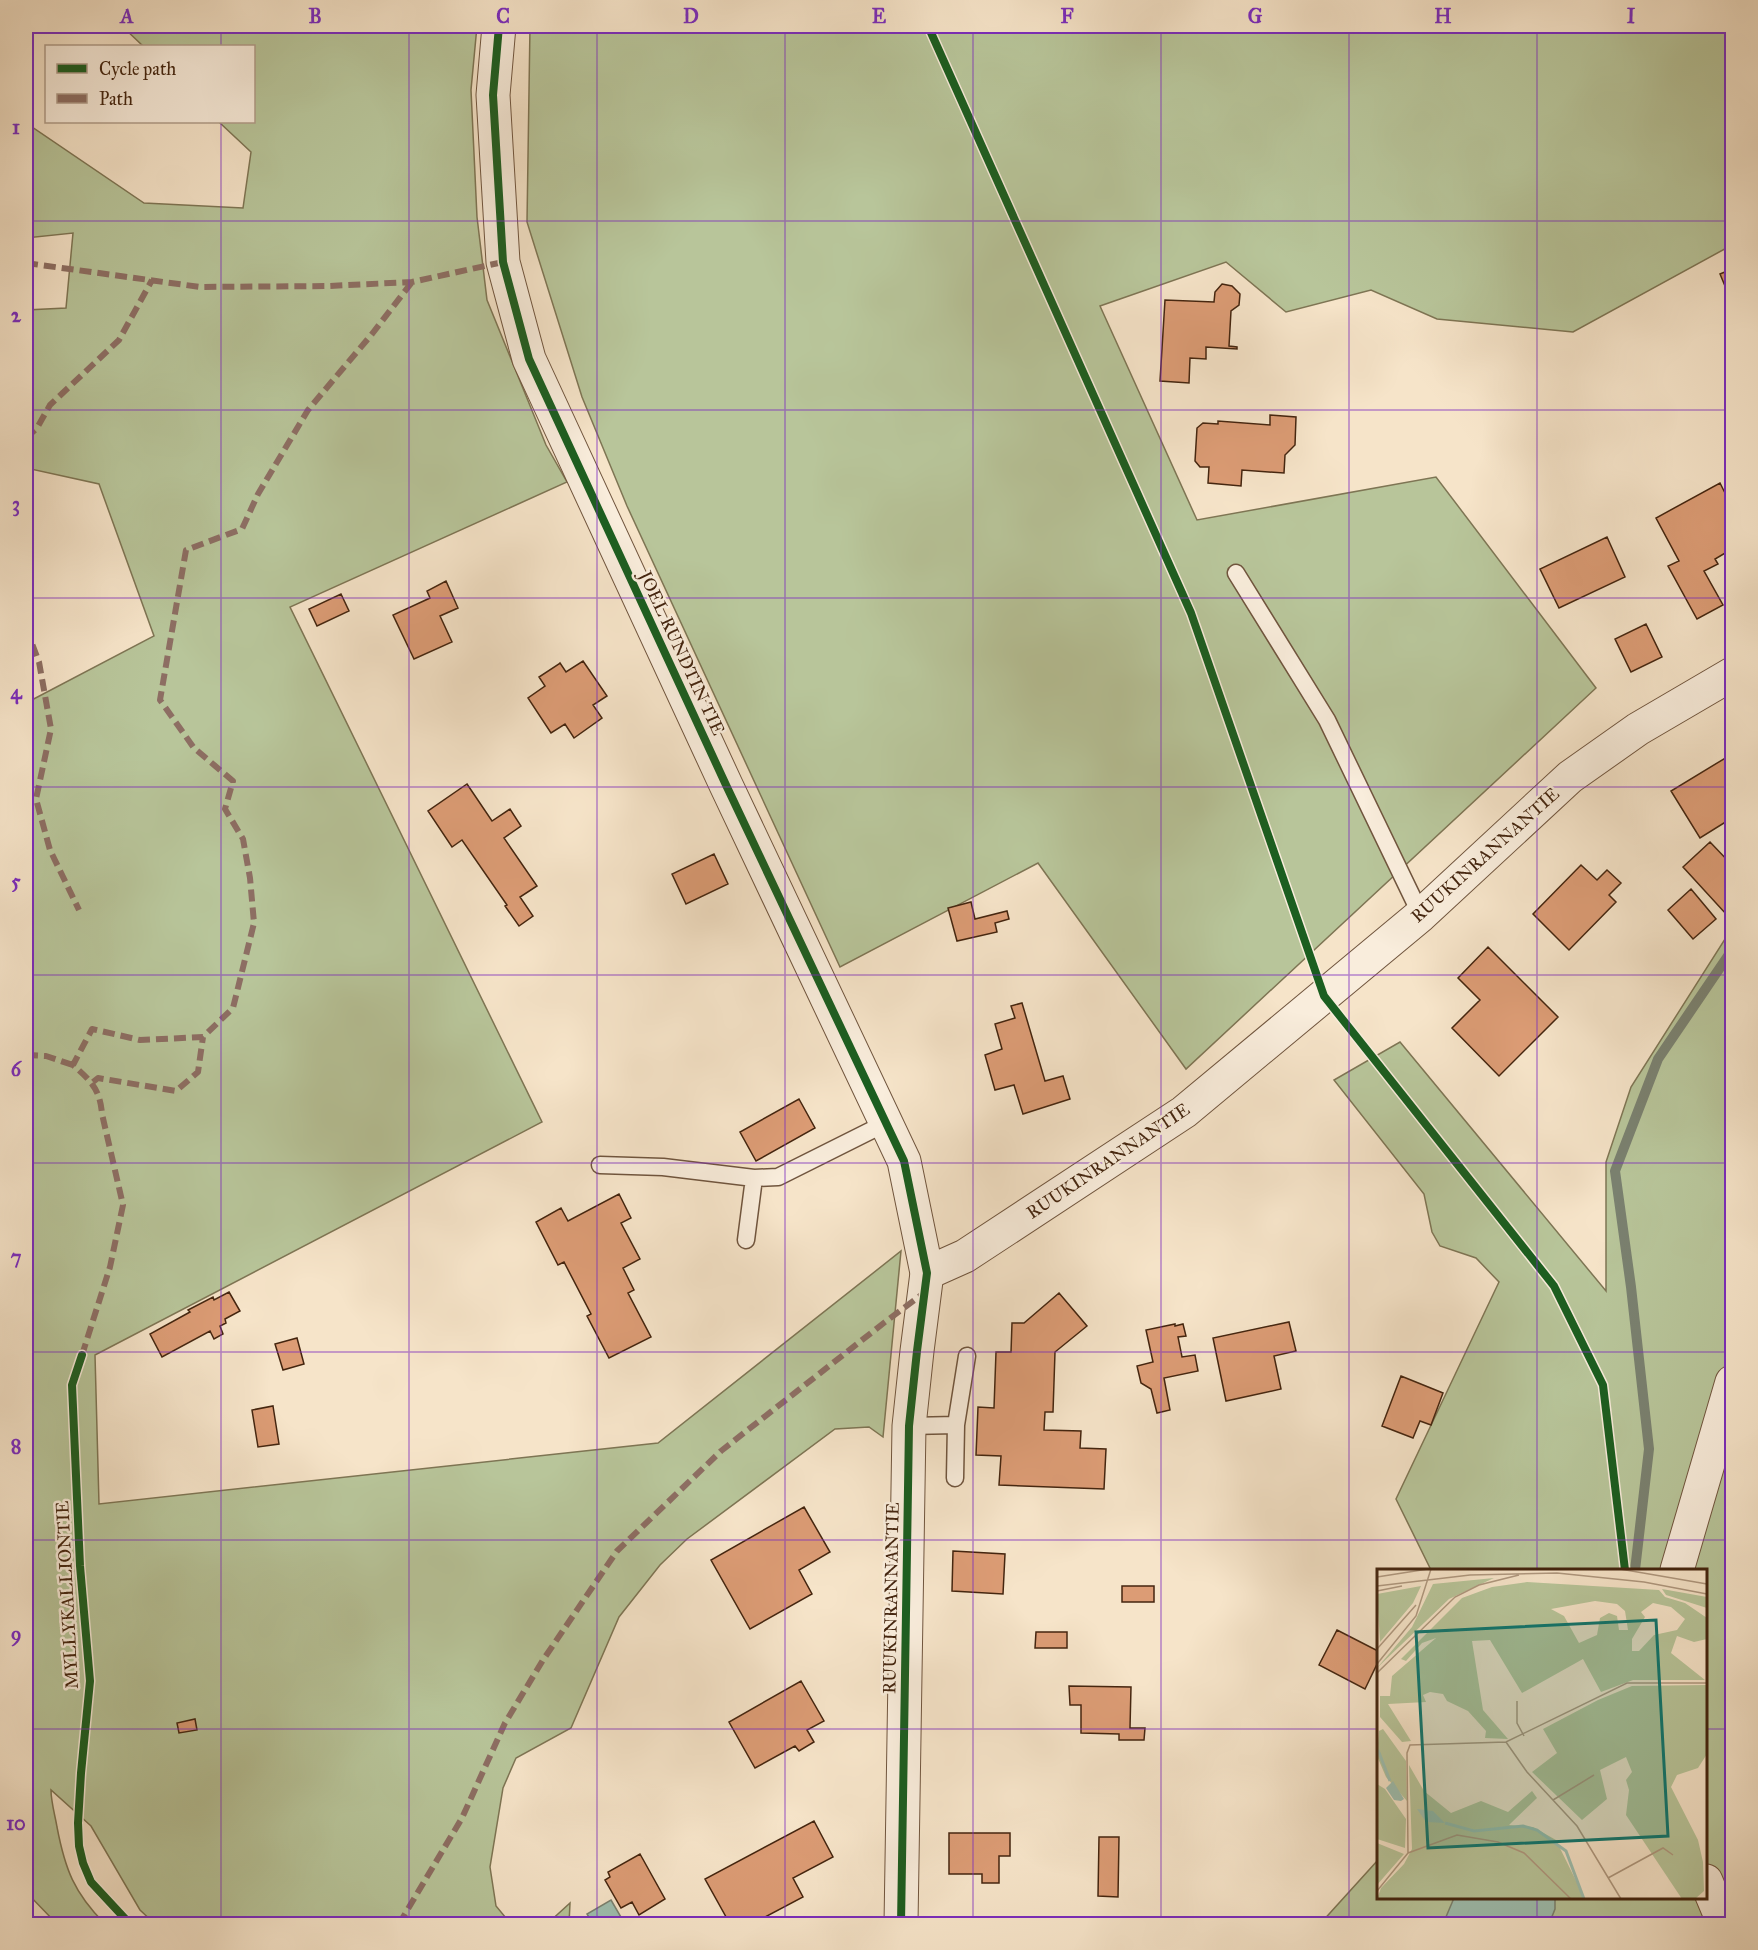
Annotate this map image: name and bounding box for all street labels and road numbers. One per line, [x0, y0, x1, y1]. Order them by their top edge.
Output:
street label: JOEL RUNDTIN TIE [633, 566, 730, 739]
street label: RUUKINRANNANTIE [1406, 783, 1564, 927]
street label: RUUKINRANNANTIE [1022, 1098, 1194, 1224]
street label: MYLLYKALLIONTIE [51, 1500, 83, 1690]
street label: RUUKINRANNANTIE [878, 1502, 904, 1694]

